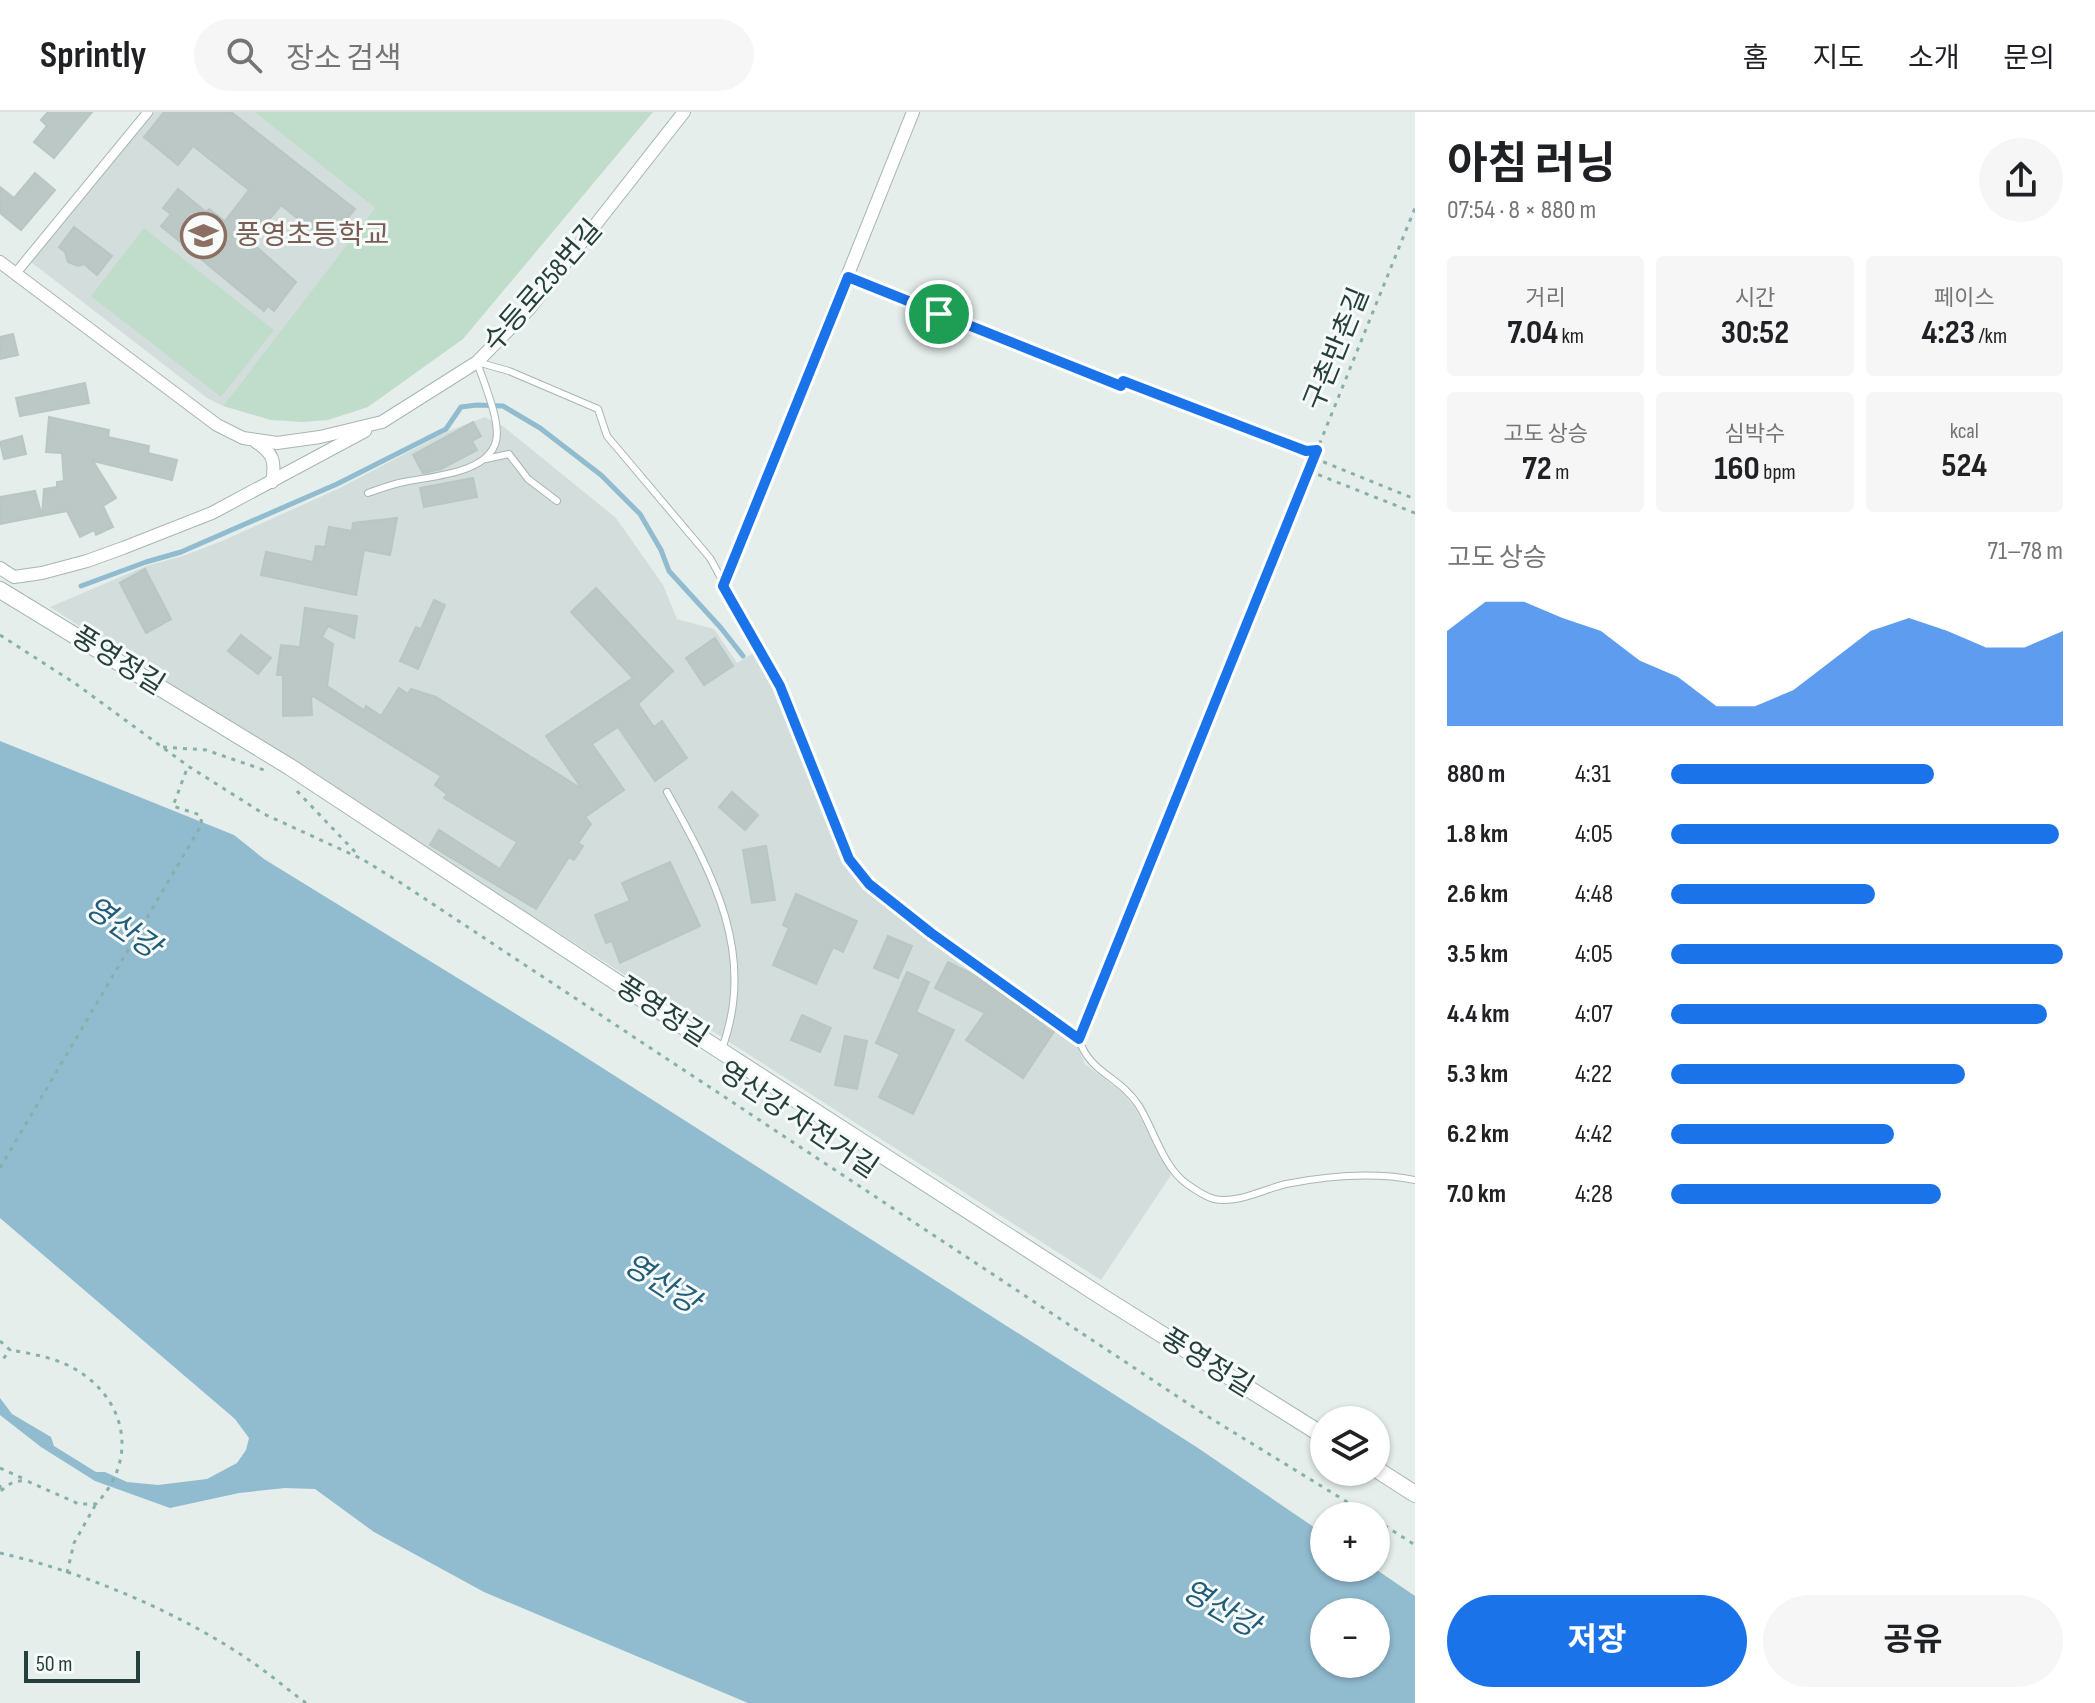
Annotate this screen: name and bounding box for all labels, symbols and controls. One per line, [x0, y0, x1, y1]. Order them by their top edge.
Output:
search box [194, 19, 754, 91]
text: Sprintly [40, 33, 146, 78]
icon: search [222, 33, 266, 77]
text: 장소 검색 [286, 41, 402, 77]
text: 홈 [1743, 42, 1768, 75]
text: 지도 [1812, 42, 1864, 75]
text: 소개 [1908, 42, 1959, 75]
text: 문의 [2003, 42, 2055, 75]
text: 아침 러닝 [1447, 138, 1616, 191]
button: share [1979, 138, 2063, 222]
text: 07:54 · 8 × 880 m [1447, 195, 1596, 226]
school or university icon: 풍영초등학교 [180, 211, 228, 259]
street label: 수등로258번길 [477, 213, 609, 359]
place label: 풍영초등학교 [235, 219, 390, 252]
pin [905, 280, 973, 348]
street label: 구촌반촌길 [1298, 283, 1376, 415]
text: 거리 [1525, 285, 1566, 312]
text: 시간 [1735, 285, 1775, 312]
text: 페이스 [1934, 285, 1995, 312]
icon: arrive [917, 292, 961, 336]
text: 7.04 [1507, 312, 1558, 353]
text: 30:52 [1721, 312, 1789, 353]
text: 4:23 [1921, 312, 1975, 353]
text: km [1558, 323, 1584, 350]
text: /km [1975, 323, 2007, 350]
text: kcal [1950, 418, 1979, 445]
text: 고도 상승 [1503, 421, 1588, 448]
text: 심박수 [1725, 421, 1785, 448]
text: 524 [1942, 445, 1987, 486]
text: 72 [1522, 448, 1552, 489]
text: 160 [1714, 448, 1760, 489]
text: m [1552, 459, 1569, 486]
text: bpm [1760, 459, 1796, 486]
text: 71–78 m [1987, 536, 2063, 567]
text: 고도 상승 [1447, 543, 1547, 574]
street label: 풍영정길 [66, 620, 170, 702]
text: 880 m [1447, 759, 1505, 790]
text: 4:31 [1575, 759, 1611, 790]
text: 1.8 km [1447, 819, 1508, 850]
text: 4:05 [1575, 819, 1613, 850]
text: 2.6 km [1447, 879, 1508, 910]
text: 4:48 [1575, 879, 1613, 910]
water label: 영산강 [78, 890, 169, 968]
text: 3.5 km [1447, 939, 1508, 970]
text: 4:05 [1575, 939, 1613, 970]
street label: 풍영정길 [610, 970, 714, 1054]
text: 4.4 km [1447, 999, 1510, 1030]
text: 4:07 [1575, 999, 1613, 1030]
street label: 영산강 자전거길 [712, 1055, 884, 1185]
text: 5.3 km [1447, 1059, 1508, 1090]
text: 4:22 [1575, 1059, 1612, 1090]
text: 6.2 km [1447, 1119, 1509, 1150]
text: 4:42 [1575, 1119, 1613, 1150]
text: 7.0 km [1447, 1179, 1506, 1210]
text: 4:28 [1575, 1179, 1613, 1210]
water label: 영산강 [616, 1246, 708, 1323]
street label: 풍영정길 [1155, 1322, 1259, 1404]
map controls [1310, 1406, 1390, 1678]
button: layers [1310, 1406, 1390, 1486]
button: + [1310, 1502, 1390, 1582]
water label: 영산강 [1175, 1573, 1268, 1647]
button: 저장 [1447, 1595, 1747, 1687]
button: 공유 [1763, 1595, 2063, 1687]
button: − [1310, 1598, 1390, 1678]
scale bar [24, 1647, 140, 1683]
text: 50 m [36, 1651, 72, 1678]

